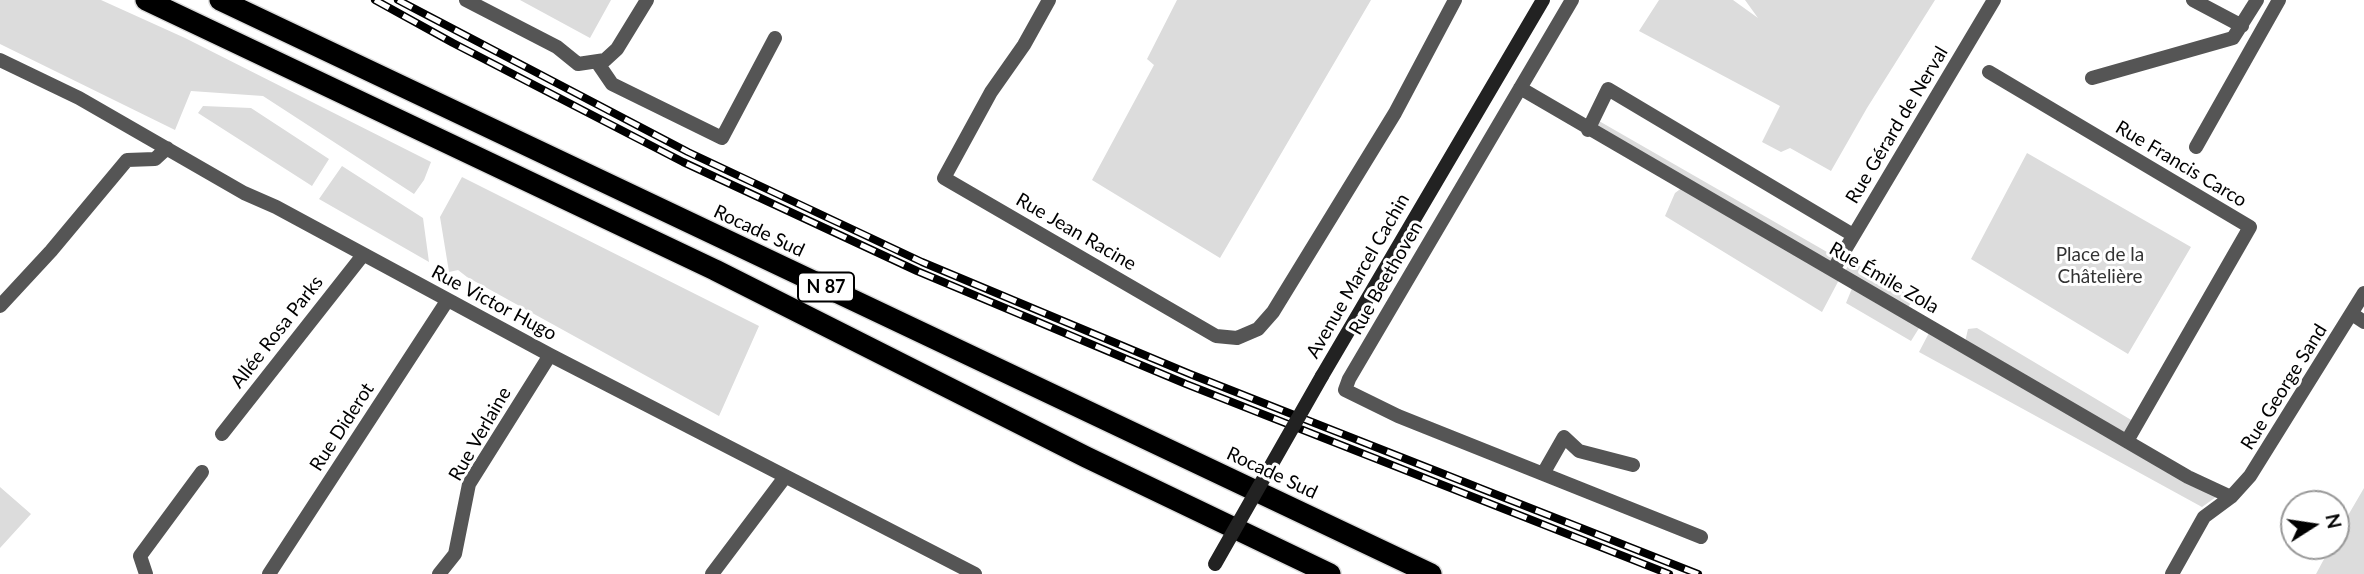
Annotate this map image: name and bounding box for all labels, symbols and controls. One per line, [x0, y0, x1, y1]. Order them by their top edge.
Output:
street label: Rue Gérard de Nerval [1841, 42, 1953, 208]
street label: Rue Francis Carco [2111, 116, 2251, 212]
street label: Rue Jean Racine [1012, 188, 1140, 276]
street label: Avenue Marcel Cachin [1302, 190, 1414, 362]
street label: Rocade Sud [710, 200, 808, 262]
street label: Rue Beethoven [1344, 217, 1428, 339]
street label: Rue Émile Zola [1825, 237, 1943, 319]
park label: Place de la Châtelière [2056, 244, 2144, 288]
street label: Rue Victor Hugo [428, 260, 560, 346]
street label: Allée Rosa Parks [226, 271, 328, 393]
road number: N 87 [798, 272, 854, 302]
street label: Rue George Sand [2236, 320, 2332, 454]
street label: Rue Diderot [305, 379, 379, 475]
street label: Rue Verlaine [444, 383, 516, 485]
street label: Rocade Sud [1223, 442, 1321, 504]
north arrow [2280, 490, 2350, 560]
text: N [2321, 511, 2347, 530]

